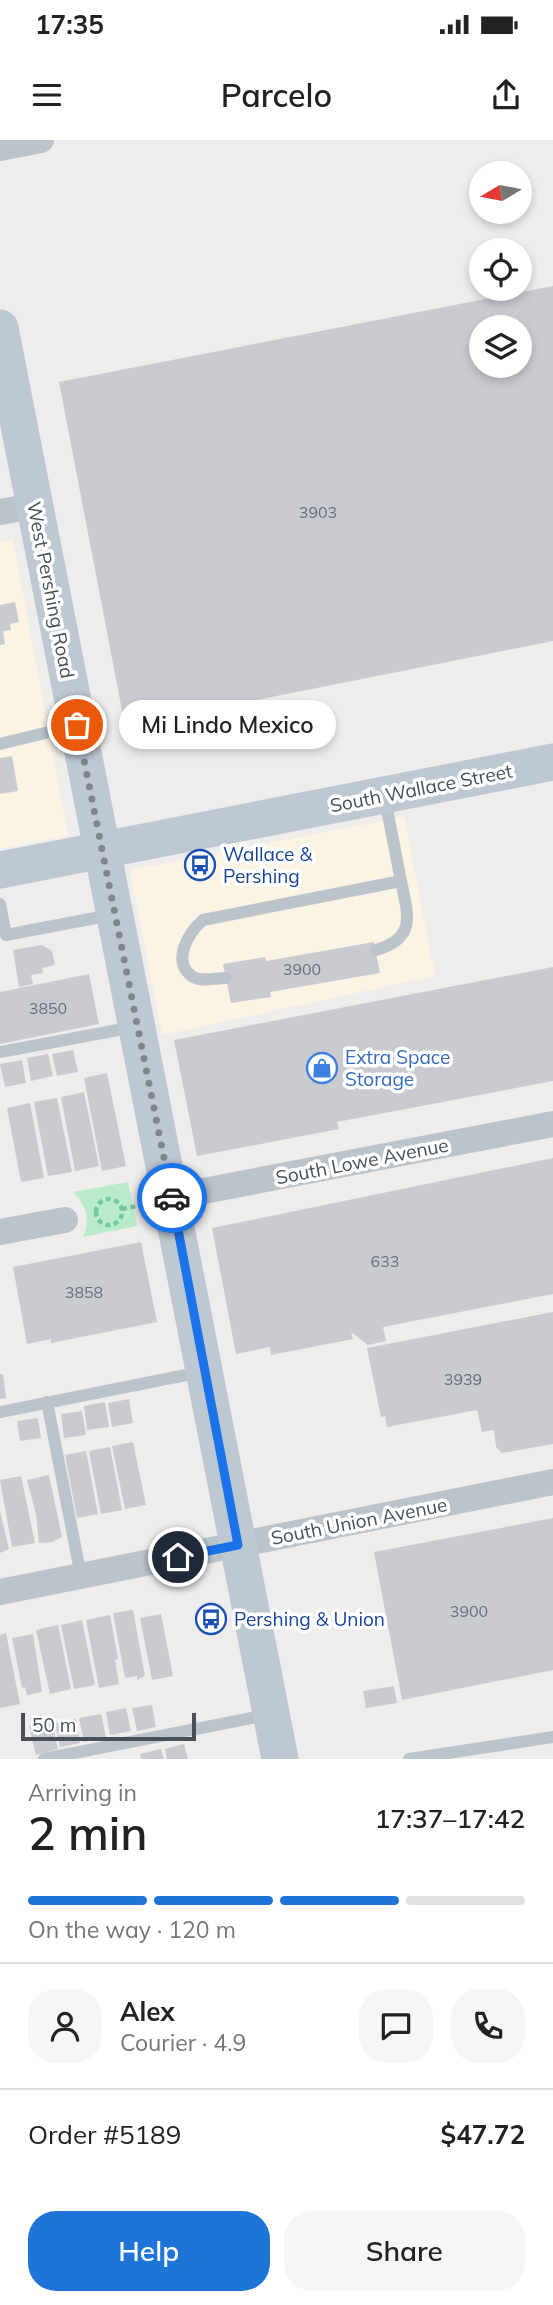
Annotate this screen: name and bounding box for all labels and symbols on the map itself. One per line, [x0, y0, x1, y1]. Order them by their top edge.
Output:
north arrow [469, 161, 532, 224]
street label: West Pershing Road [22, 500, 80, 680]
house number: 3903 [299, 502, 337, 522]
pin [47, 695, 107, 755]
callout: Mi Lindo Mexico [119, 700, 336, 750]
street label: South Wallace Street [328, 758, 515, 817]
place label: Wallace & Pershing [223, 842, 313, 888]
bus stop icon: Wallace & Pershing [183, 848, 217, 882]
house number: 3900 [283, 959, 321, 979]
house number: 3850 [29, 998, 67, 1018]
place label: Extra Space Storage [345, 1045, 450, 1091]
shop icon: Extra Space Storage [305, 1051, 339, 1085]
street label: South Lowe Avenue [274, 1133, 450, 1189]
courier [137, 1163, 207, 1233]
house number: 633 [371, 1251, 399, 1271]
house number: 3858 [65, 1282, 103, 1302]
house number: 3939 [444, 1369, 482, 1389]
street label: South Union Avenue [269, 1492, 449, 1550]
pin [148, 1527, 208, 1587]
house number: 3900 [450, 1601, 488, 1621]
bus stop icon: Pershing & Union [194, 1602, 228, 1636]
place label: Pershing & Union [234, 1607, 385, 1631]
scale bar [21, 1710, 196, 1742]

